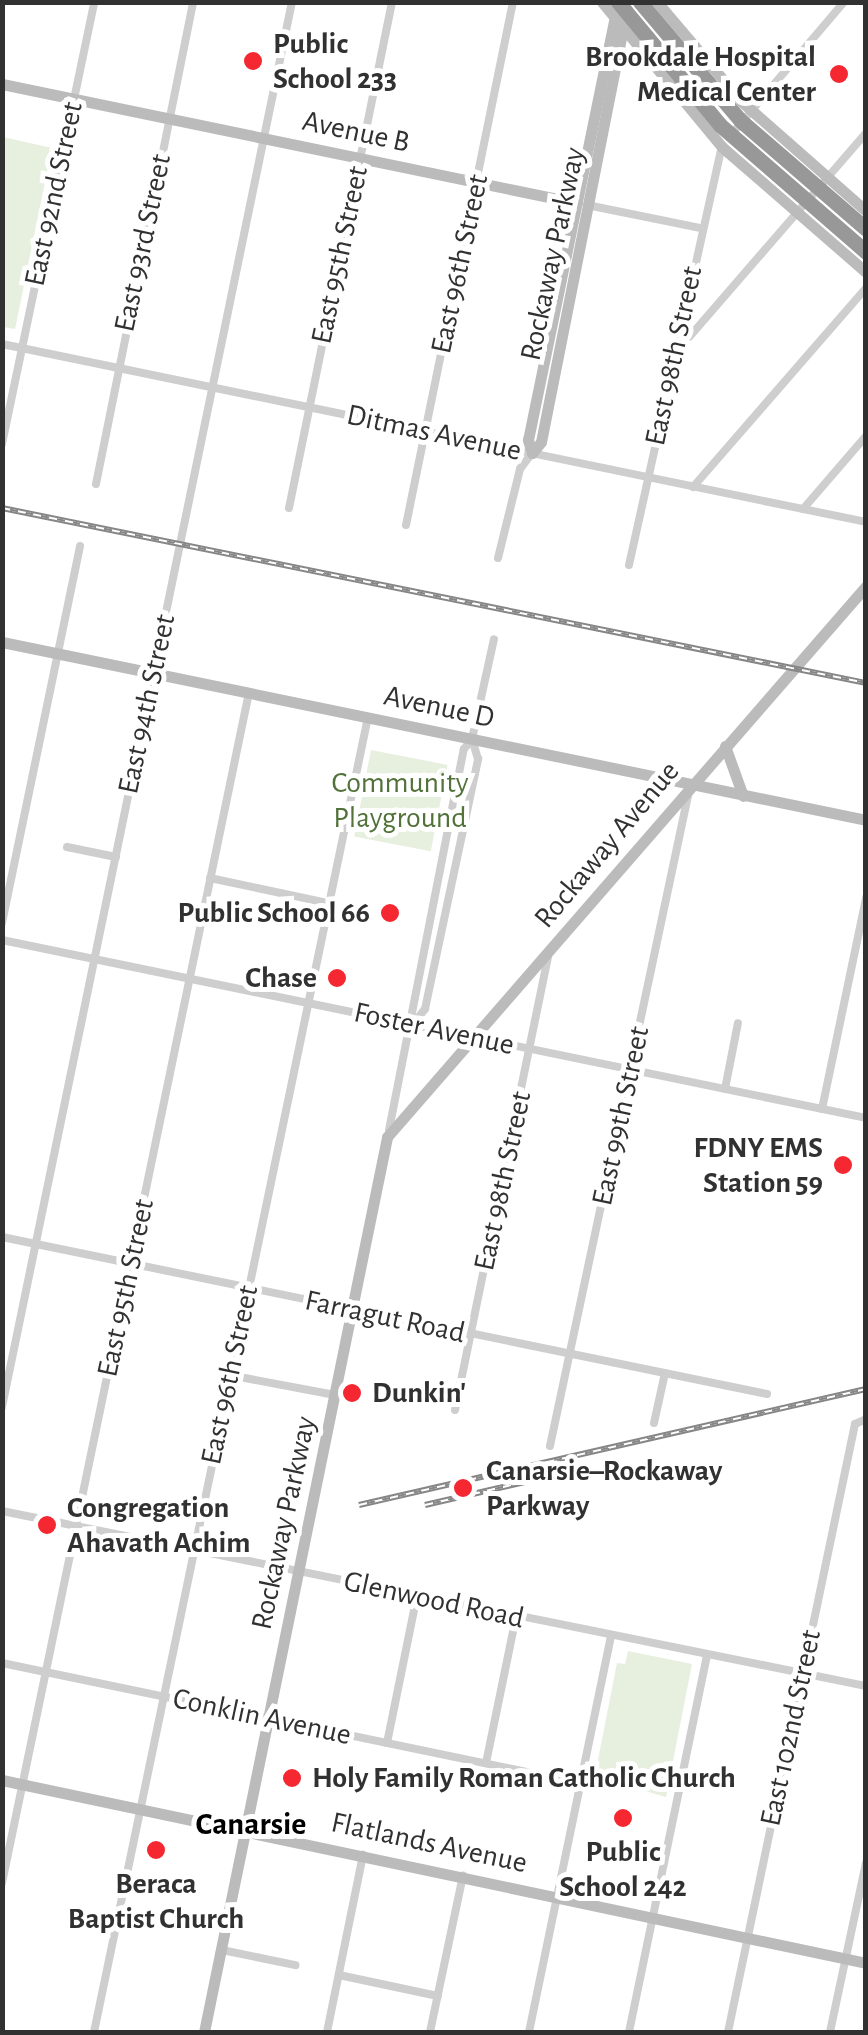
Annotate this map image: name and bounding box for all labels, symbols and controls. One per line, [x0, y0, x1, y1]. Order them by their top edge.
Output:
place label: Public School 233 [273, 26, 397, 96]
place label: Brookdale Hospital Medical Center [585, 39, 816, 110]
marker: Public School 233 [242, 50, 264, 72]
marker: Brookdale Hospital Medical Center [826, 61, 852, 87]
street label: East 92nd Street [17, 98, 91, 290]
street label: Avenue B [299, 103, 413, 161]
street label: Rockaway Parkway [513, 144, 593, 364]
street label: East 93rd Street [107, 151, 179, 335]
street label: East 95th Street [304, 163, 376, 347]
street label: East 96th Street [423, 171, 497, 357]
street label: East 98th Street [637, 263, 711, 449]
street label: Ditmas Avenue [343, 397, 525, 469]
street label: East 94th Street [110, 611, 184, 797]
street label: Avenue D [381, 678, 497, 736]
street label: Rockaway Avenue [527, 754, 687, 936]
park label: Community Playground [331, 765, 469, 836]
place label: Public School 66 [178, 895, 370, 931]
marker: Public School 66 [379, 902, 401, 924]
place label: Chase [245, 960, 317, 996]
marker: Chase [326, 967, 348, 989]
street label: Foster Avenue [351, 994, 517, 1064]
street label: East 99th Street [584, 1023, 658, 1209]
street label: East 98th Street [466, 1088, 540, 1274]
place label: FDNY EMS Station 59 [694, 1130, 823, 1200]
marker: FDNY EMS Station 59 [832, 1154, 854, 1176]
street label: East 95th Street [90, 1196, 162, 1380]
street label: East 96th Street [193, 1282, 267, 1468]
street label: Farragut Road [302, 1282, 468, 1352]
place label: Dunkin' [372, 1375, 466, 1411]
marker: Dunkin' [341, 1382, 363, 1404]
street label: Rockaway Parkway [244, 1413, 324, 1633]
place label: Canarsie–Rockaway Parkway [486, 1453, 722, 1524]
marker: Canarsie–Rockaway Parkway [450, 1475, 476, 1501]
place label: Congregation Ahavath Achim [67, 1490, 250, 1560]
marker: Congregation Ahavath Achim [36, 1514, 58, 1536]
street label: Glenwood Road [341, 1563, 527, 1637]
street label: East 102nd Street [753, 1627, 829, 1829]
street label: Conklin Avenue [170, 1681, 354, 1753]
place label: Holy Family Roman Catholic Church [312, 1760, 736, 1796]
marker: Holy Family Roman Catholic Church [281, 1767, 303, 1789]
district label: Canarsie [196, 1805, 306, 1843]
street label: Flatlands Avenue [328, 1805, 530, 1881]
marker: Public School 242 [612, 1807, 634, 1829]
place label: Public School 242 [559, 1834, 687, 1904]
marker: Beraca Baptist Church [145, 1839, 167, 1861]
place label: Beraca Baptist Church [68, 1866, 244, 1936]

